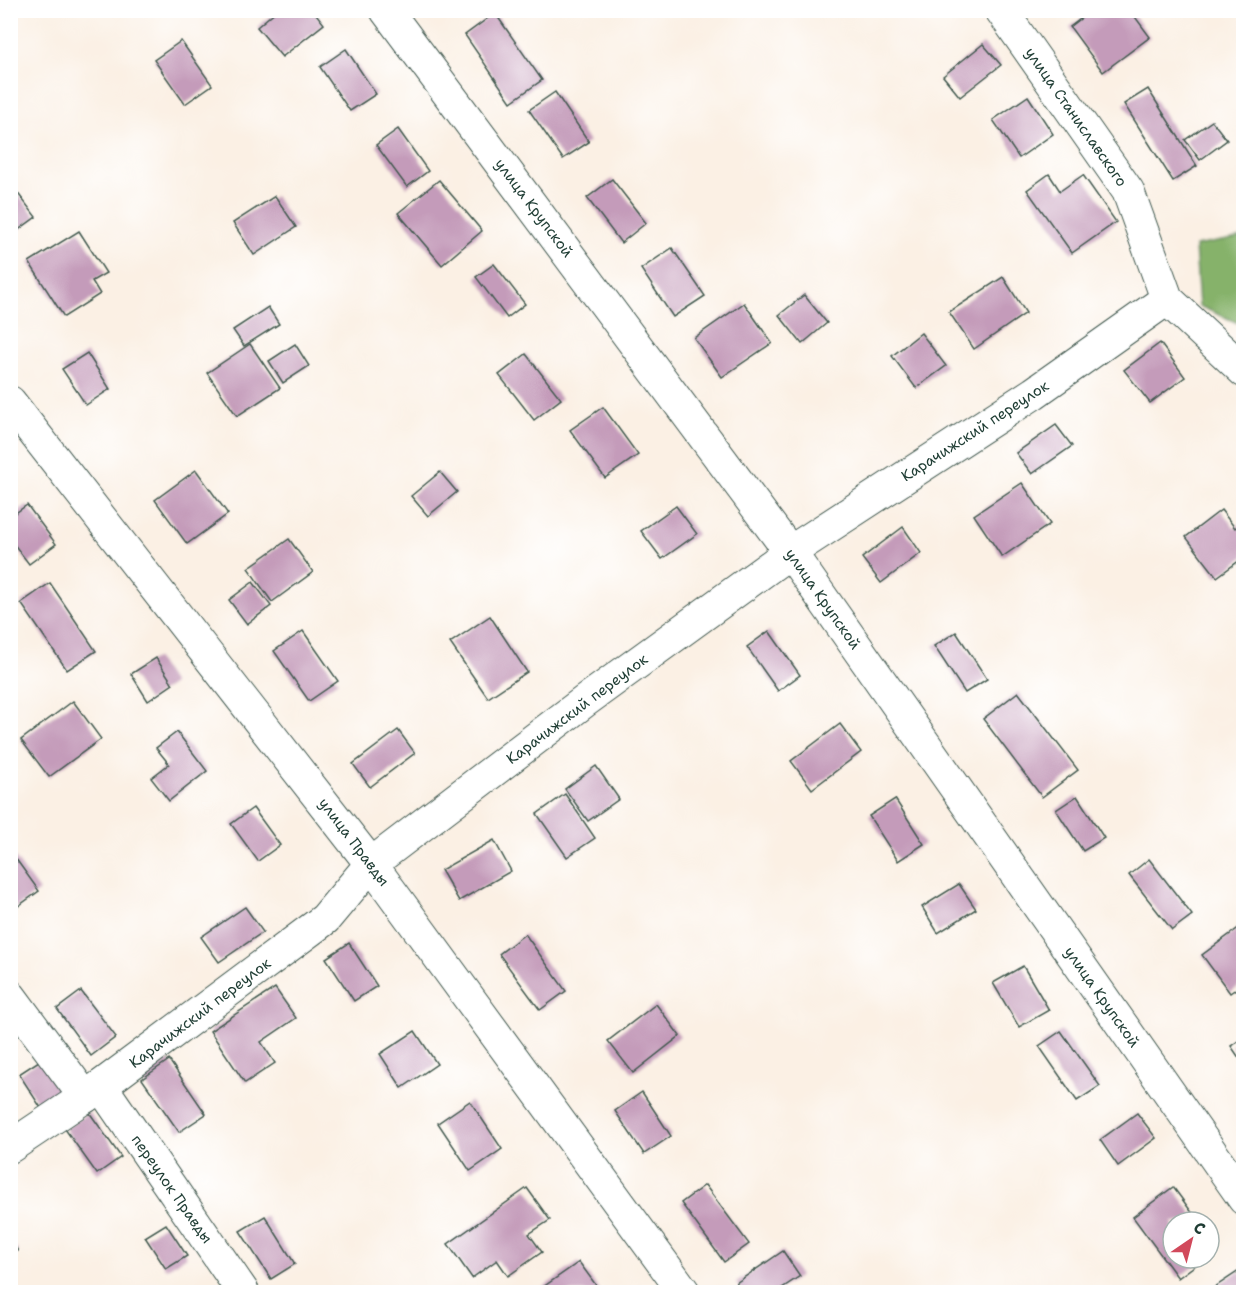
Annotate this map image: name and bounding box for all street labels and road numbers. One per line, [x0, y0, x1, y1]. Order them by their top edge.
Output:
street label: улица Станиславского [1020, 43, 1132, 191]
street label: улица Крупской [490, 155, 578, 262]
street label: Карачижский переулок [897, 376, 1053, 486]
street label: улица Крупской [781, 545, 865, 654]
street label: Карачижский переулок [502, 649, 652, 769]
street label: улица Правды [314, 794, 394, 890]
street label: улица Крупской [1060, 943, 1144, 1052]
street label: Карачижский переулок [125, 953, 275, 1073]
street label: переулок Правды [127, 1131, 217, 1247]

